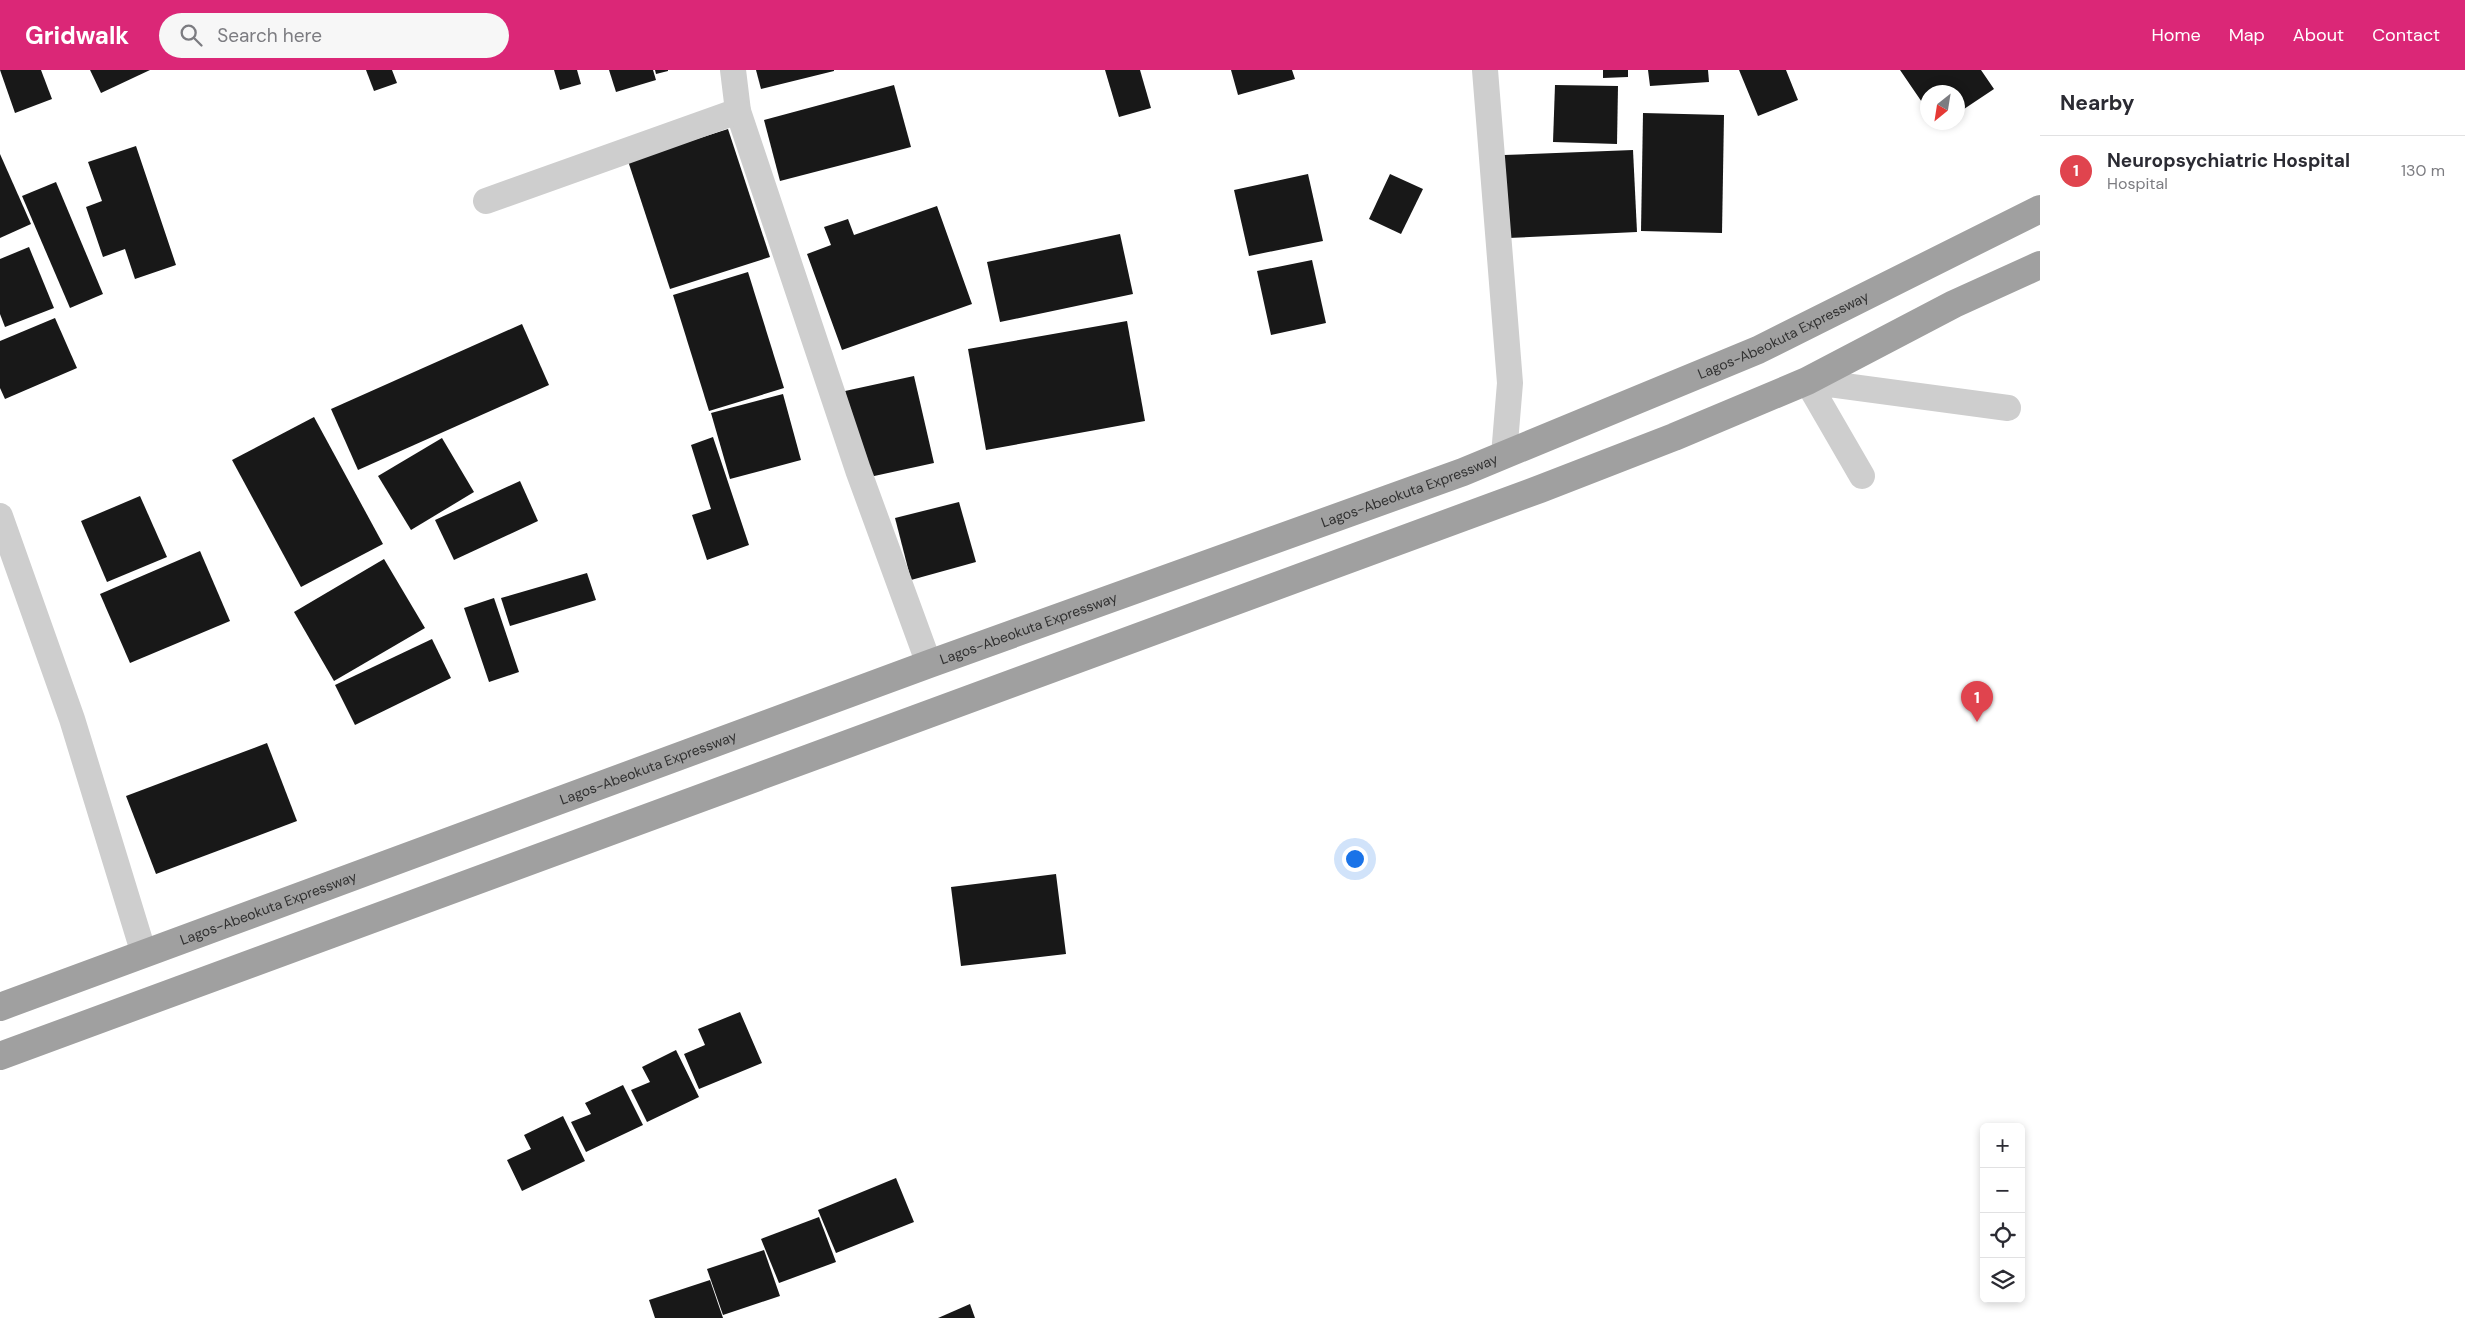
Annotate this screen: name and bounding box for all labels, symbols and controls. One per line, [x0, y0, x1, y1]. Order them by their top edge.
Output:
search box [159, 13, 509, 58]
text: Gridwalk [25, 20, 129, 51]
icon: search [177, 21, 205, 49]
text: Search here [217, 23, 322, 48]
text: Home [2151, 23, 2201, 47]
text: Map [2229, 23, 2265, 47]
text: About [2293, 23, 2344, 47]
text: Contact [2372, 23, 2440, 47]
north arrow [1920, 85, 1965, 130]
text: Nearby [2060, 89, 2134, 117]
text: Neuropsychiatric Hospital [2107, 148, 2350, 173]
text: 1 [2073, 160, 2079, 181]
text: 130 m [2401, 160, 2445, 181]
text: Hospital [2107, 173, 2168, 194]
street label: Lagos-Abeokuta Expressway [1695, 287, 1872, 383]
street label: Lagos-Abeokuta Expressway [1318, 450, 1501, 531]
street label: Lagos-Abeokuta Expressway [937, 588, 1120, 668]
pin: 1 [1961, 681, 1993, 722]
street label: Lagos-Abeokuta Expressway [557, 727, 739, 809]
your location [1342, 846, 1368, 872]
street label: Lagos-Abeokuta Expressway [177, 867, 359, 949]
map controls [1980, 1123, 2025, 1303]
button: + [1980, 1123, 2025, 1168]
button: − [1980, 1168, 2025, 1213]
button: locate [1980, 1213, 2025, 1258]
button: layers [1980, 1258, 2025, 1303]

